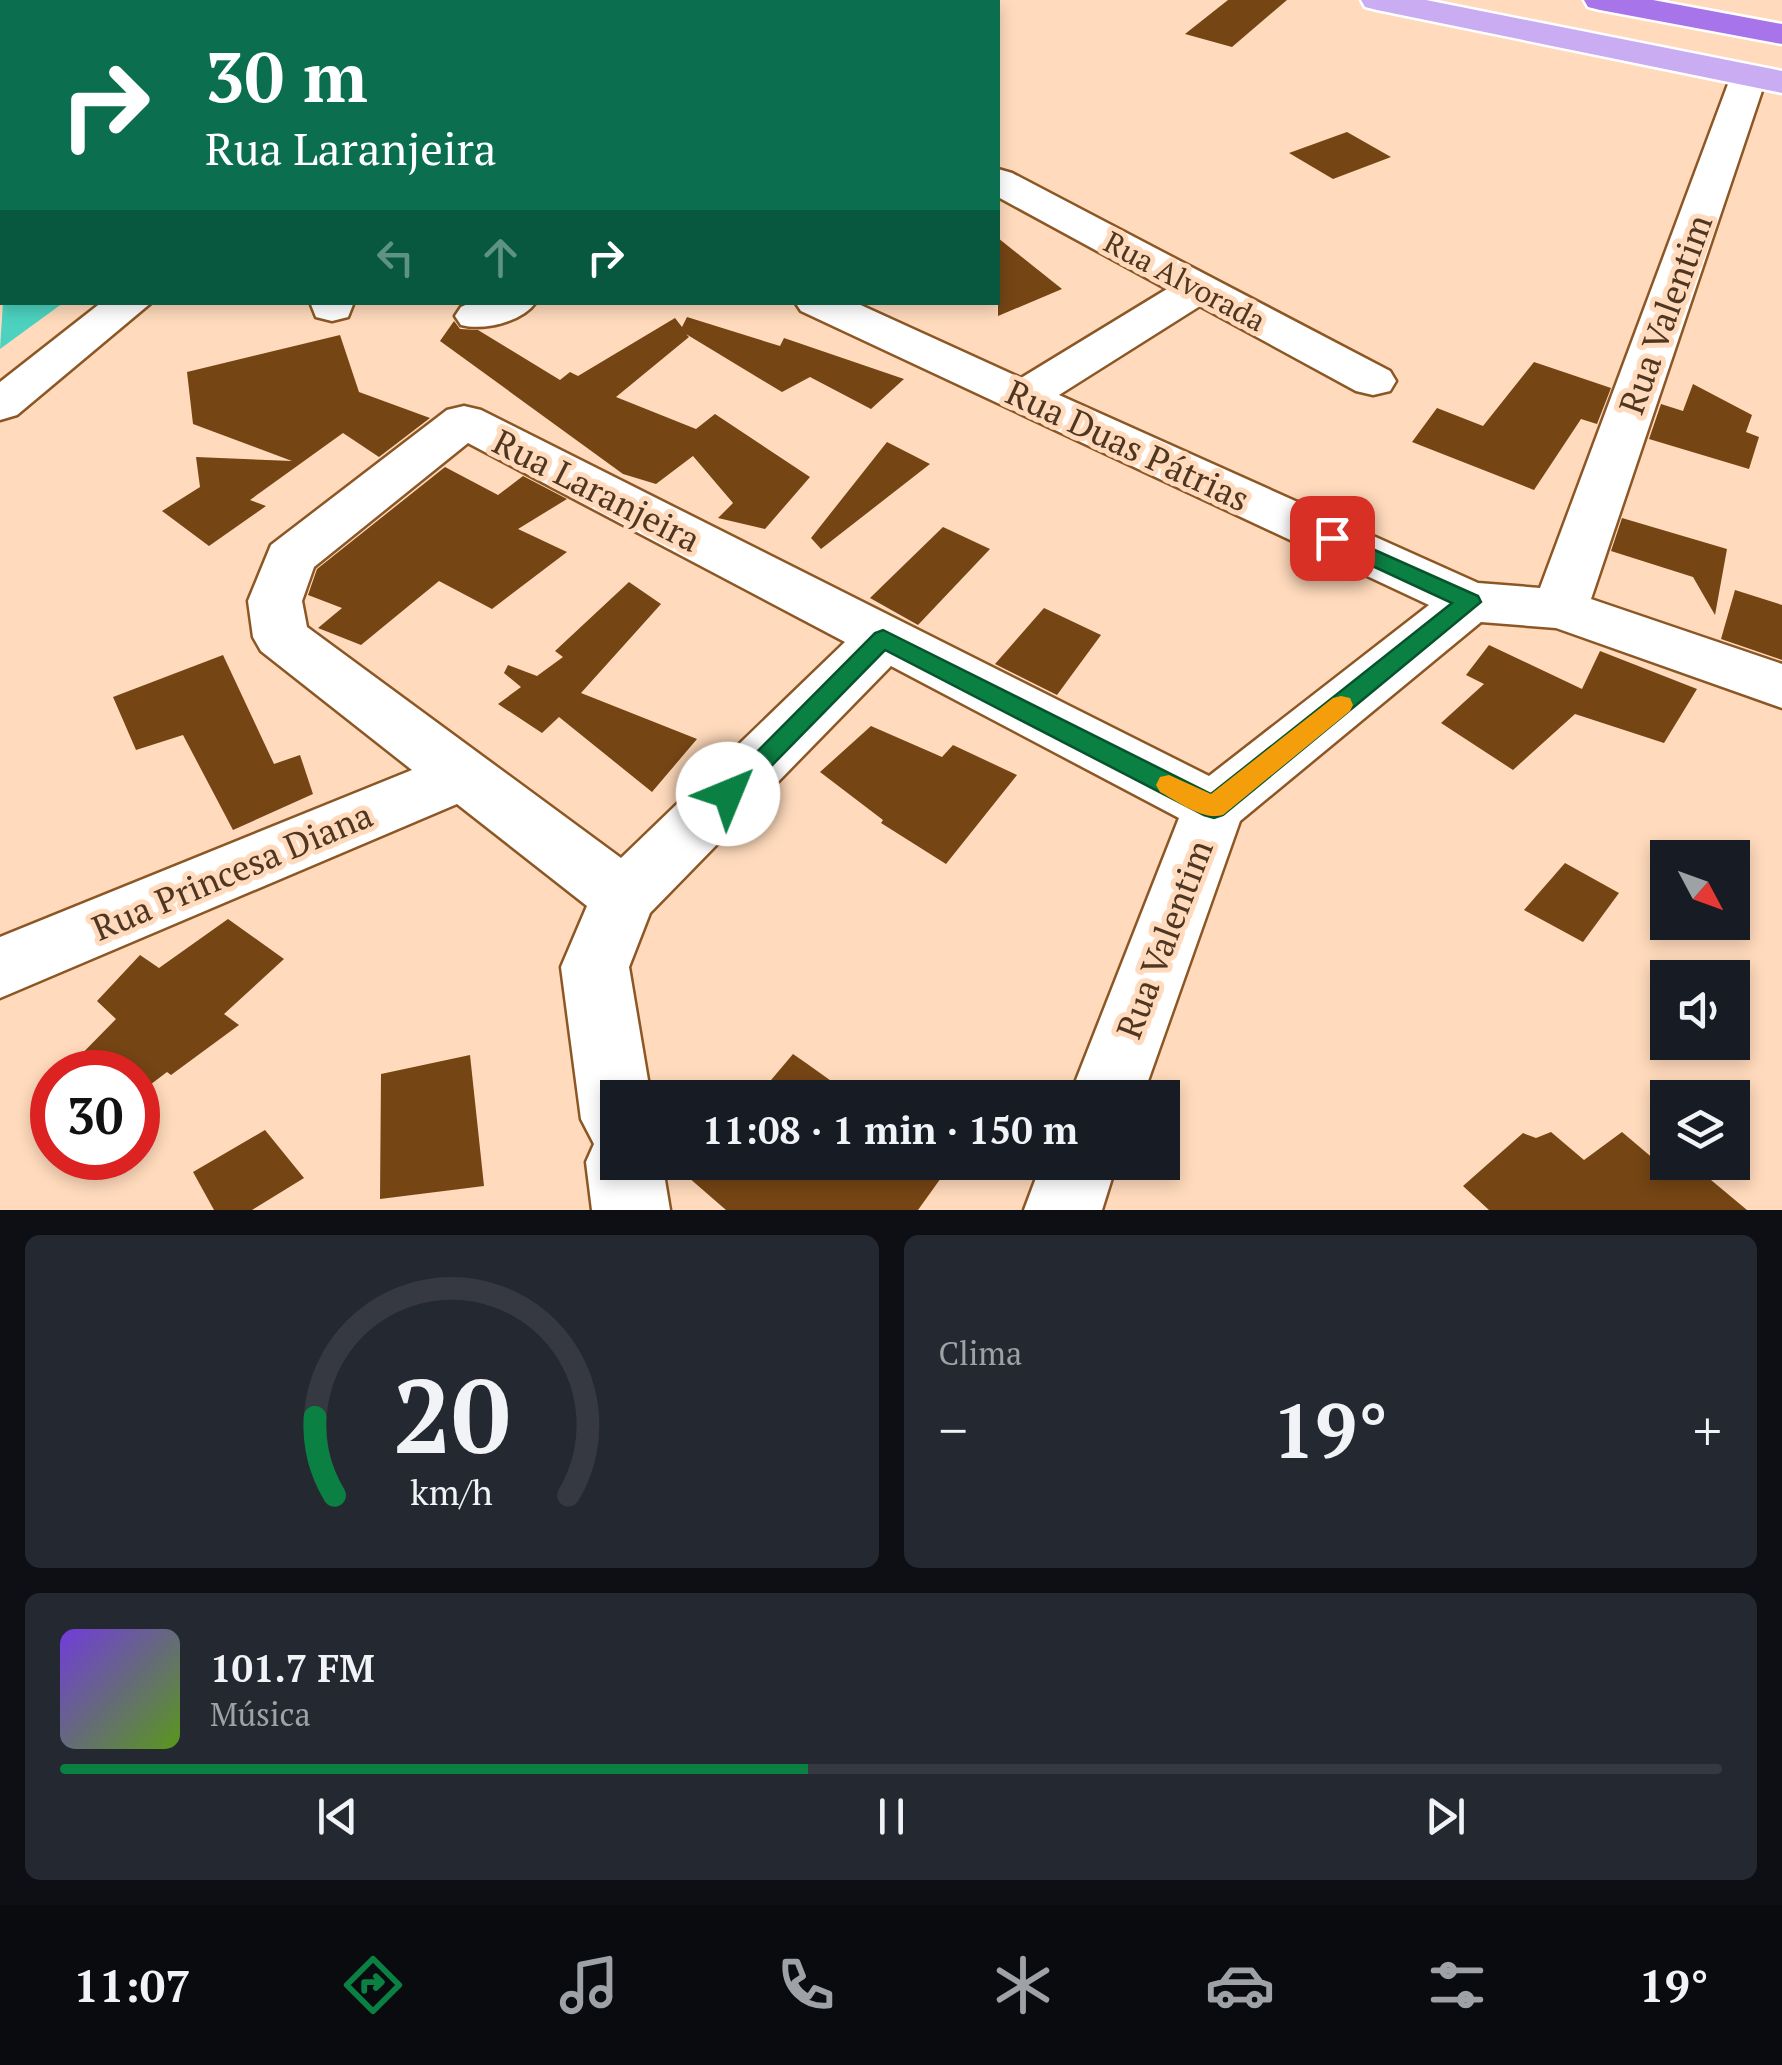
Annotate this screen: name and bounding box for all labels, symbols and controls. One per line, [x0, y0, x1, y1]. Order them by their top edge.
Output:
text: 30 m [205, 29, 368, 122]
icon: right [40, 40, 170, 170]
text: Rua Laranjeira [205, 118, 496, 178]
street label: Rua Valentim [1608, 208, 1722, 420]
street label: Rua Alvorada [1097, 222, 1273, 340]
icon: left [368, 230, 423, 285]
icon: ahead [473, 230, 528, 285]
icon: right [578, 230, 633, 285]
street label: Rua Duas Pátrias [999, 369, 1257, 521]
street label: Rua Laranjeira [486, 418, 708, 562]
pin [1290, 496, 1375, 581]
icon: arrive [1305, 511, 1360, 566]
position arrow [676, 742, 780, 846]
street label: Rua Princesa Diana [85, 791, 379, 951]
street label: Rua Valentim [1105, 833, 1223, 1045]
north arrow [1650, 840, 1750, 940]
map controls [1650, 840, 1750, 1180]
button: sound [1650, 960, 1750, 1060]
speed limit sign: 30 [30, 1050, 160, 1180]
button: layers [1650, 1080, 1750, 1180]
text: 11:08 · 1 min · 150 m [702, 1105, 1078, 1155]
text: Clima [939, 1332, 1022, 1374]
text: 20 [393, 1345, 511, 1483]
text: 19° [1272, 1380, 1388, 1479]
text: − [939, 1393, 968, 1466]
text: + [1693, 1393, 1722, 1466]
text: km/h [410, 1468, 493, 1515]
text: 101.7 FM [210, 1643, 375, 1693]
text: Música [210, 1693, 311, 1735]
icon: previous [310, 1789, 365, 1844]
icon: pause [864, 1789, 919, 1844]
icon: next [1418, 1789, 1473, 1844]
icon: directions [338, 1950, 408, 2020]
icon: music [554, 1950, 624, 2020]
icon: phone [771, 1950, 841, 2020]
icon: climate [988, 1950, 1058, 2020]
icon: car [1205, 1950, 1275, 2020]
icon: filters [1422, 1950, 1492, 2020]
text: 11:07 [73, 1955, 191, 2015]
text: 19° [1639, 1955, 1708, 2015]

